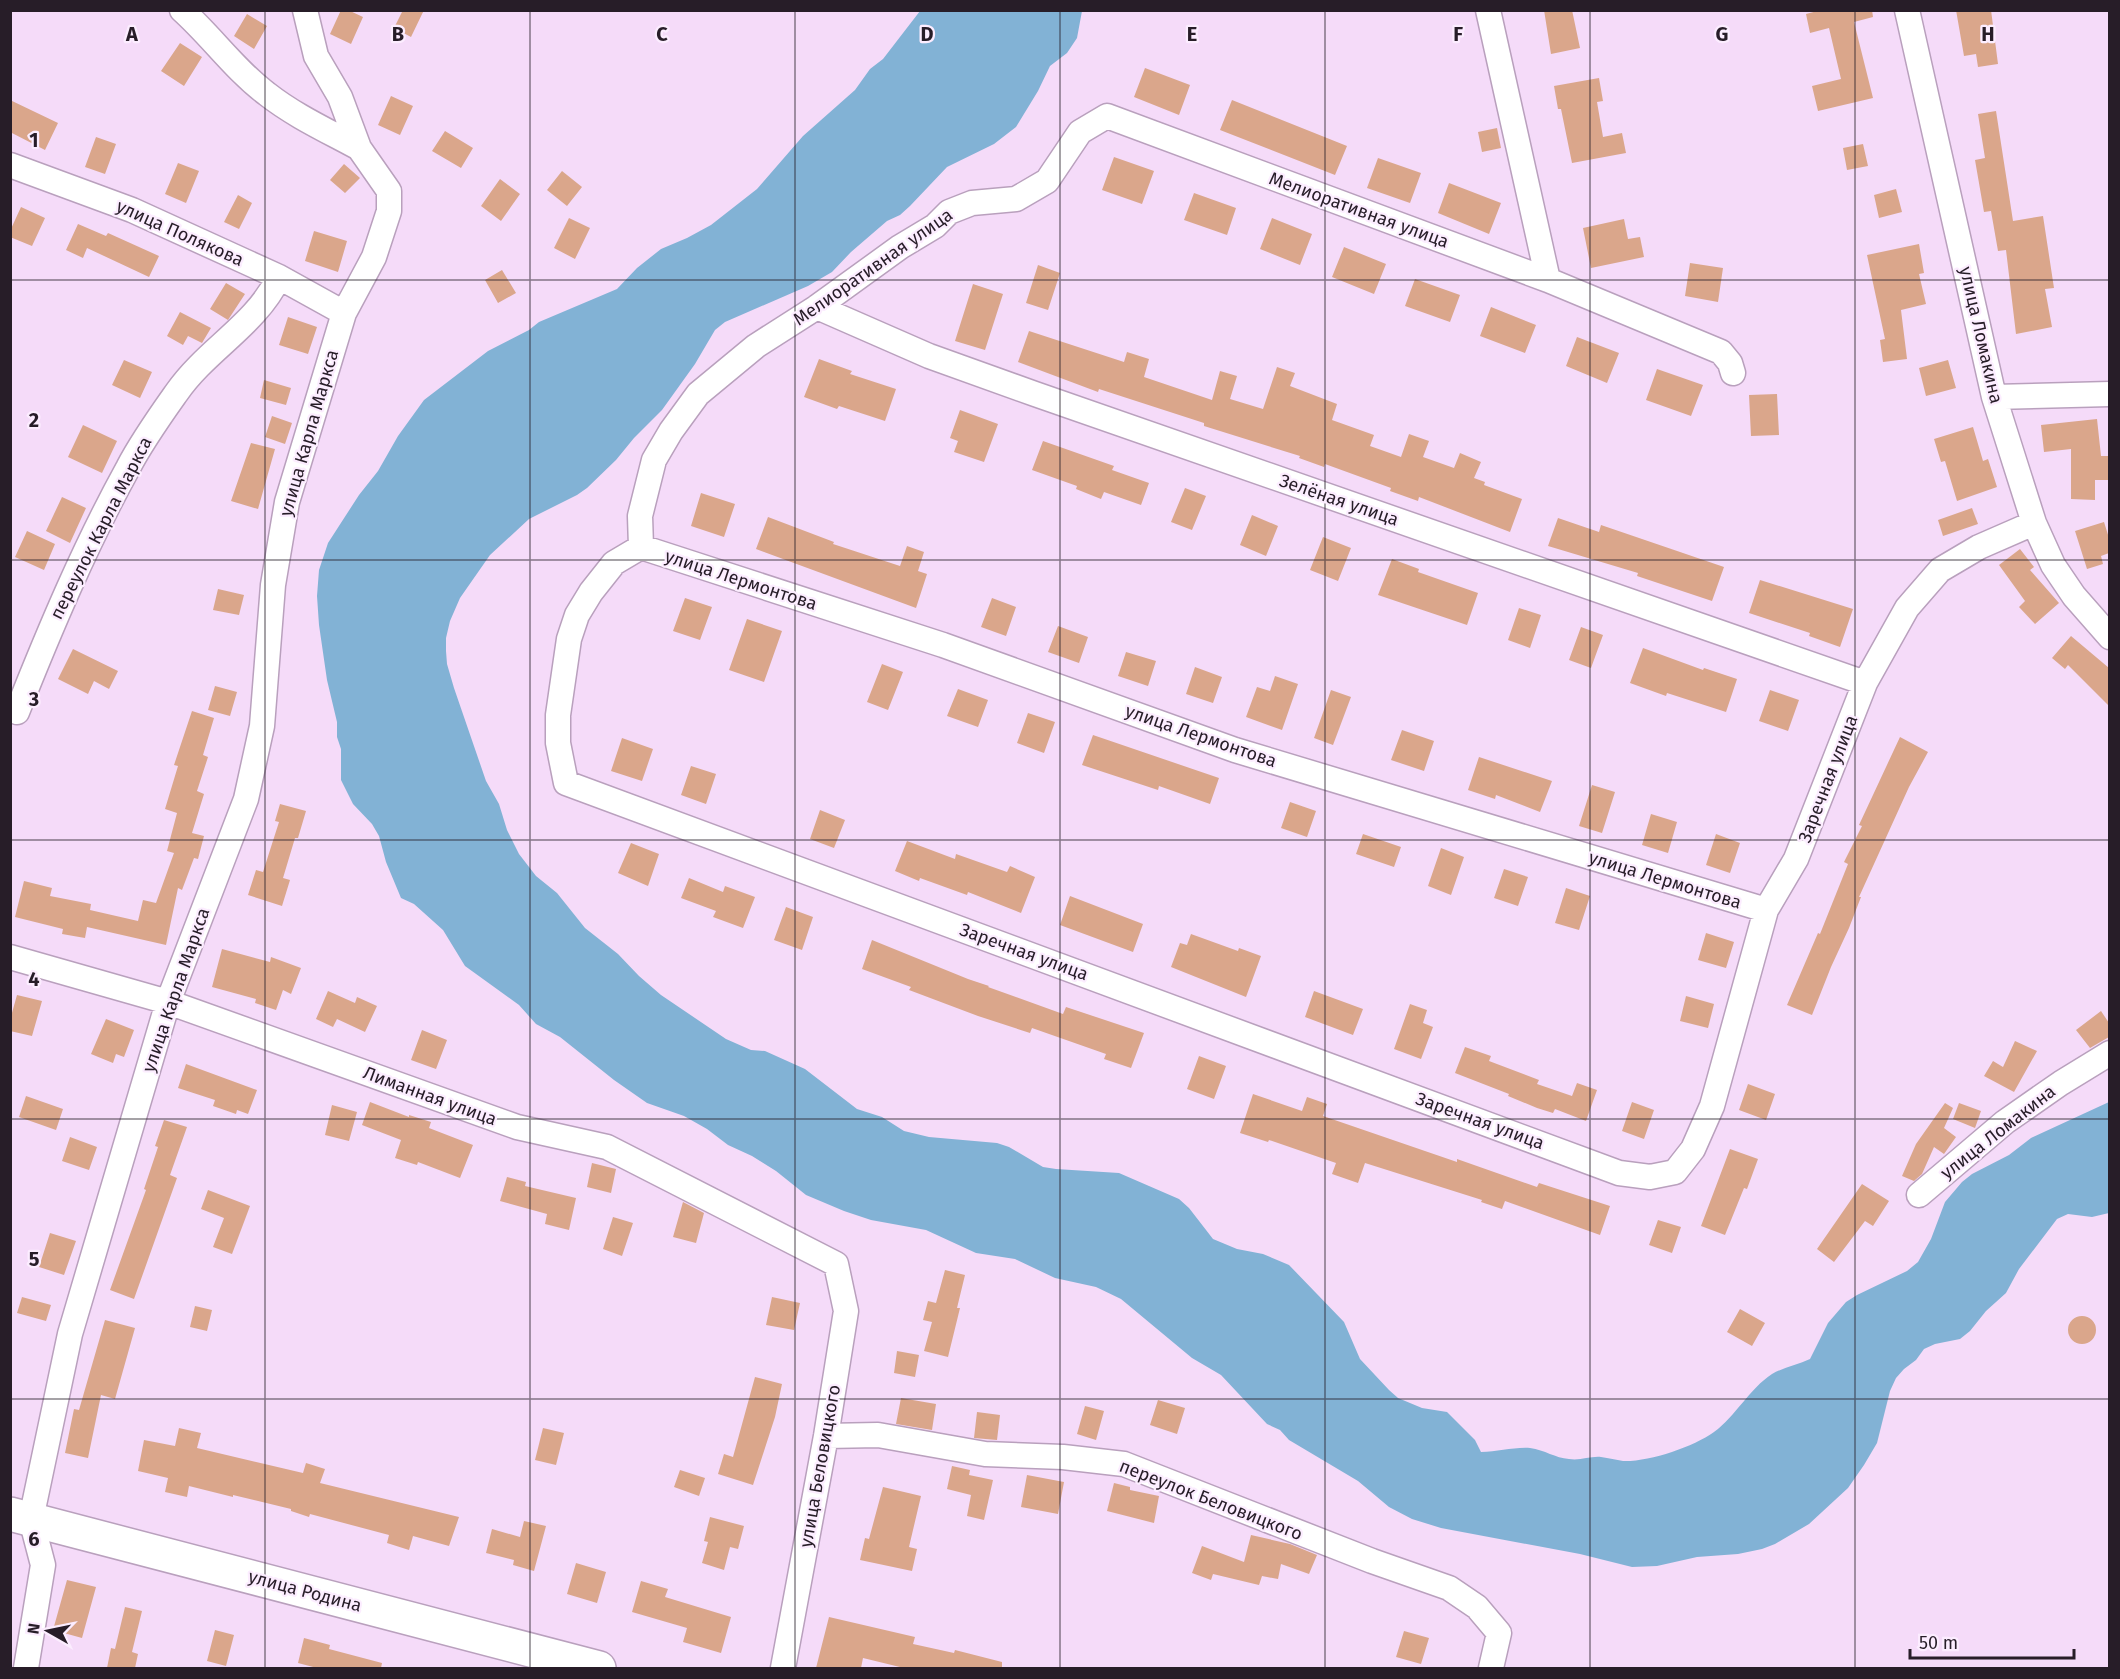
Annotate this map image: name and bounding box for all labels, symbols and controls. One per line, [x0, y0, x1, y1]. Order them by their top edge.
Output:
text: A [125, 22, 139, 46]
text: B [392, 22, 404, 46]
text: C [656, 22, 668, 46]
text: D [920, 22, 934, 46]
text: E [1187, 22, 1197, 46]
text: F [1453, 22, 1463, 46]
text: G [1716, 22, 1728, 46]
text: H [1981, 22, 1995, 46]
text: 1 [29, 128, 39, 152]
street label: Мелиоративная улица [1266, 167, 1452, 253]
street label: улица Полякова [113, 195, 247, 271]
street label: Мелиоративная улица [789, 204, 957, 330]
street label: улица Ломакина [1955, 264, 2007, 406]
street label: улица Карла Маркса [275, 347, 343, 519]
text: 2 [29, 408, 39, 432]
street label: переулок Карла Маркса [45, 433, 157, 623]
street label: Зелёная улица [1277, 469, 1401, 531]
street label: улица Лермонтова [662, 545, 820, 615]
text: 3 [28, 687, 39, 711]
street label: улица Лермонтова [1122, 700, 1280, 772]
street label: Заречная улица [1794, 712, 1862, 846]
street label: улица Лермонтова [1586, 846, 1744, 914]
street label: улица Карла Маркса [138, 905, 214, 1075]
street label: Заречная улица [957, 919, 1091, 985]
text: 4 [28, 967, 40, 991]
street label: Лиманная улица [360, 1062, 500, 1130]
street label: улица Ломакина [1936, 1080, 2060, 1184]
street label: Заречная улица [1413, 1088, 1547, 1154]
text: 5 [29, 1247, 40, 1271]
street label: улица Беловицкого [795, 1383, 845, 1549]
street label: переулок Беловицкого [1116, 1455, 1306, 1545]
text: 6 [28, 1527, 40, 1551]
street label: улица Родина [246, 1565, 364, 1617]
north arrow [18, 1601, 78, 1661]
text: N [23, 1622, 44, 1635]
scale bar [1910, 1622, 2074, 1660]
text: 50 m [1919, 1632, 1958, 1654]

